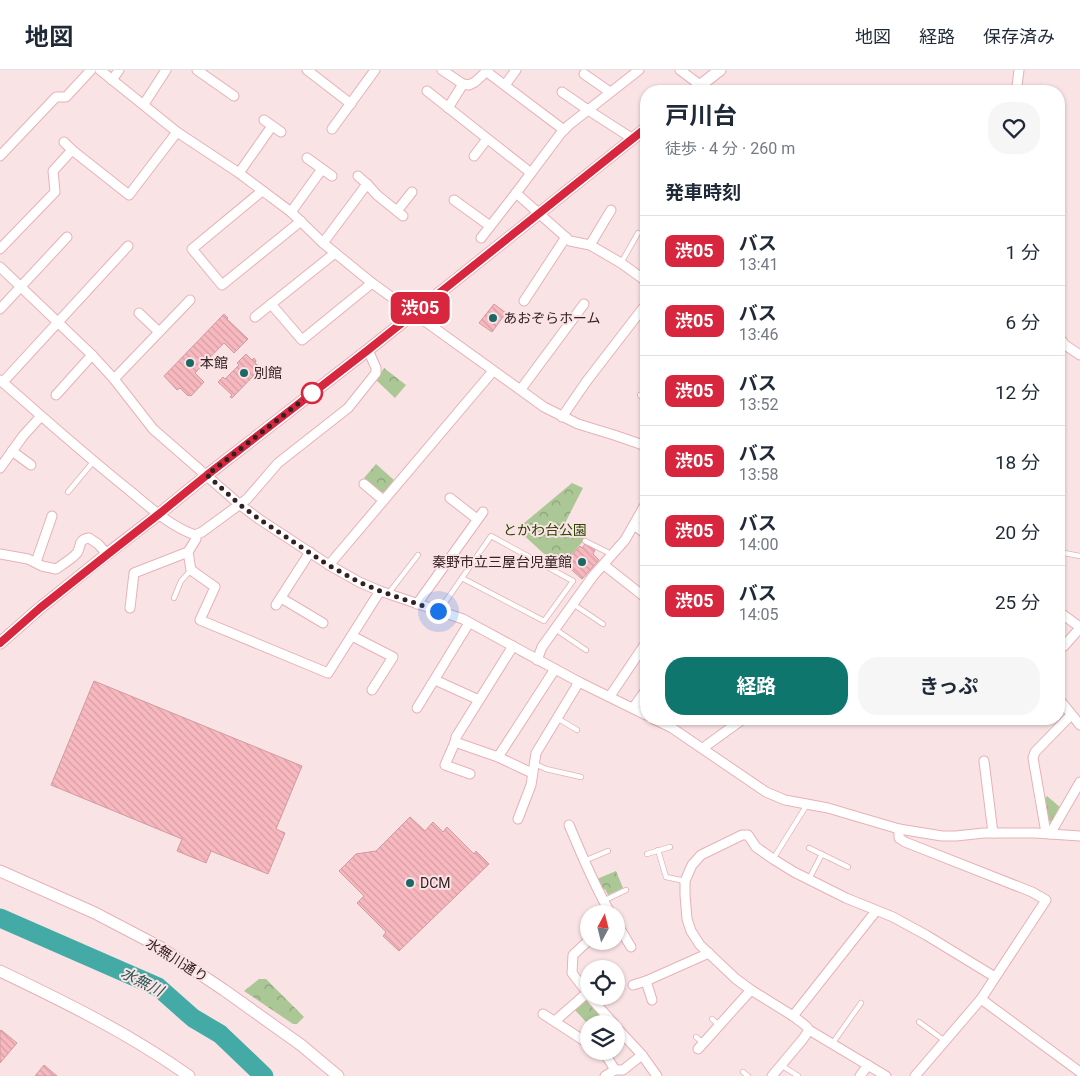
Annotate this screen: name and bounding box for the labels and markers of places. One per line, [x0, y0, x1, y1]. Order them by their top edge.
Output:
place label: あおぞらホーム [503, 310, 601, 326]
marker: あおぞらホーム [487, 312, 499, 324]
place label: 本館 [200, 355, 228, 371]
marker: 本館 [184, 357, 196, 369]
place label: 別館 [254, 365, 282, 381]
marker: 別館 [238, 367, 250, 379]
unlabelled marker [301, 382, 323, 404]
place label: 秦野市立三屋台児童館 [432, 554, 572, 570]
marker: 秦野市立三屋台児童館 [576, 556, 588, 568]
place label: DCM [420, 875, 451, 891]
marker: DCM [404, 877, 416, 889]

